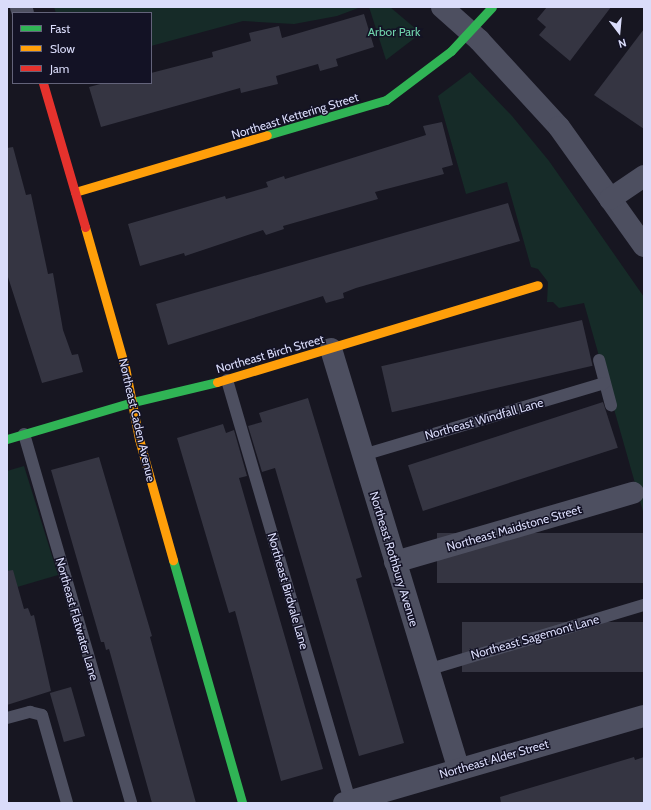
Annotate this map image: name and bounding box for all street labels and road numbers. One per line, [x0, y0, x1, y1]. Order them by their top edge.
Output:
street label: Northeast Kettering Street [230, 90, 360, 142]
street label: Northeast Birch Street [214, 332, 326, 376]
street label: Northeast Caden Avenue [116, 357, 158, 483]
street label: Northeast Windfall Lane [423, 395, 545, 443]
street label: Northeast Rothbury Avenue [367, 490, 421, 628]
street label: Northeast Maidstone Street [445, 502, 583, 554]
street label: Northeast Birdvale Lane [264, 531, 312, 651]
street label: Northeast Flatwater Lane [53, 556, 101, 682]
street label: Northeast Sagemont Lane [469, 612, 601, 662]
street label: Northeast Alder Street [438, 736, 550, 782]

